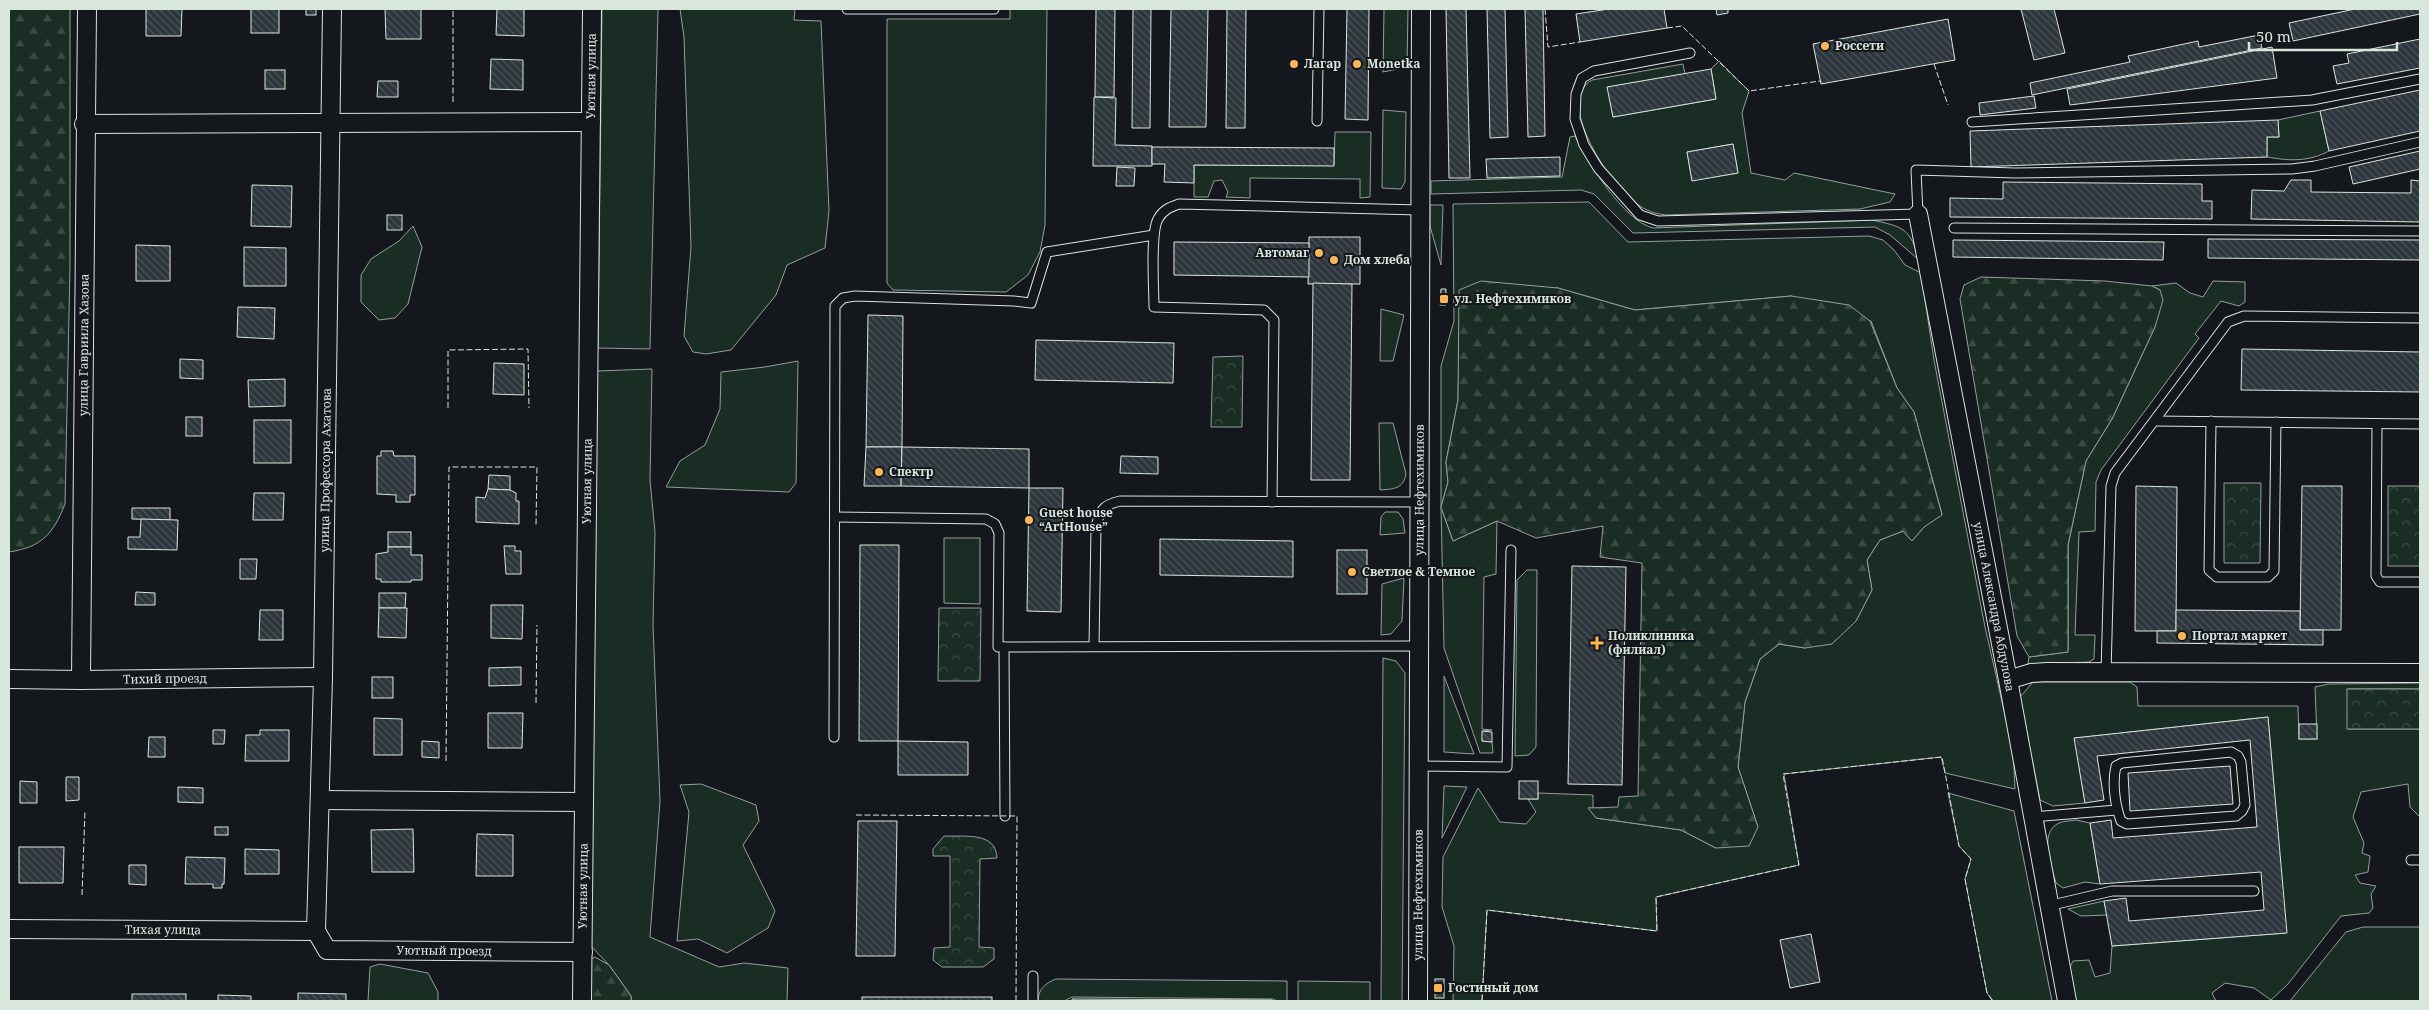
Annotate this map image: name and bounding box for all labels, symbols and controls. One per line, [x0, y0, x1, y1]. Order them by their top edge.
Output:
scale bar [2249, 20, 2396, 52]
text: 50 m [2256, 26, 2291, 46]
street label: Уютная улица [582, 33, 600, 119]
place label: Россети [1835, 37, 1884, 54]
marker: Россети [1819, 40, 1831, 52]
place label: Лагар [1304, 55, 1341, 72]
place label: Monetka [1367, 55, 1420, 72]
marker: Лагар [1288, 58, 1300, 70]
marker: Monetka [1351, 58, 1363, 70]
place label: Автомаг [1255, 244, 1309, 261]
marker: Автомаг [1313, 247, 1325, 259]
place label: Дом хлеба [1344, 251, 1410, 268]
marker: Дом хлеба [1328, 254, 1340, 266]
street label: улица Гавриила Хазова [74, 273, 93, 416]
place label: ул. Нефтехимиков [1454, 290, 1571, 307]
marker: ул. Нефтехимиков [1438, 293, 1450, 305]
street label: улица Профессора Ахатова [316, 387, 335, 553]
street label: улица Нефтехимиков [1410, 424, 1428, 556]
street label: Уютная улица [578, 438, 596, 524]
place label: Спектр [889, 463, 934, 480]
marker: Спектр [873, 466, 885, 478]
place label: Guest house “ArtHouse” [1039, 504, 1113, 535]
marker: Guest house “ArtHouse” [1023, 514, 1035, 526]
street label: улица Александра Абдулова [1970, 520, 2019, 693]
place label: Светлое & Темное [1362, 563, 1475, 580]
marker: Светлое & Темное [1346, 566, 1358, 578]
place label: Поликлиника (филиал) [1608, 627, 1694, 658]
place label: Портал маркет [2192, 627, 2287, 644]
marker: Портал маркет [2176, 630, 2188, 642]
marker: Поликлиника (филиал) [1590, 636, 1604, 650]
street label: Тихий проезд [123, 669, 207, 687]
street label: улица Нефтехимиков [1409, 829, 1427, 961]
street label: Уютная улица [574, 843, 592, 929]
street label: Тихая улица [125, 921, 201, 938]
street label: Уютный проезд [396, 942, 492, 959]
place label: Гостиный дом [1448, 979, 1539, 996]
marker: Гостиный дом [1432, 982, 1444, 994]

